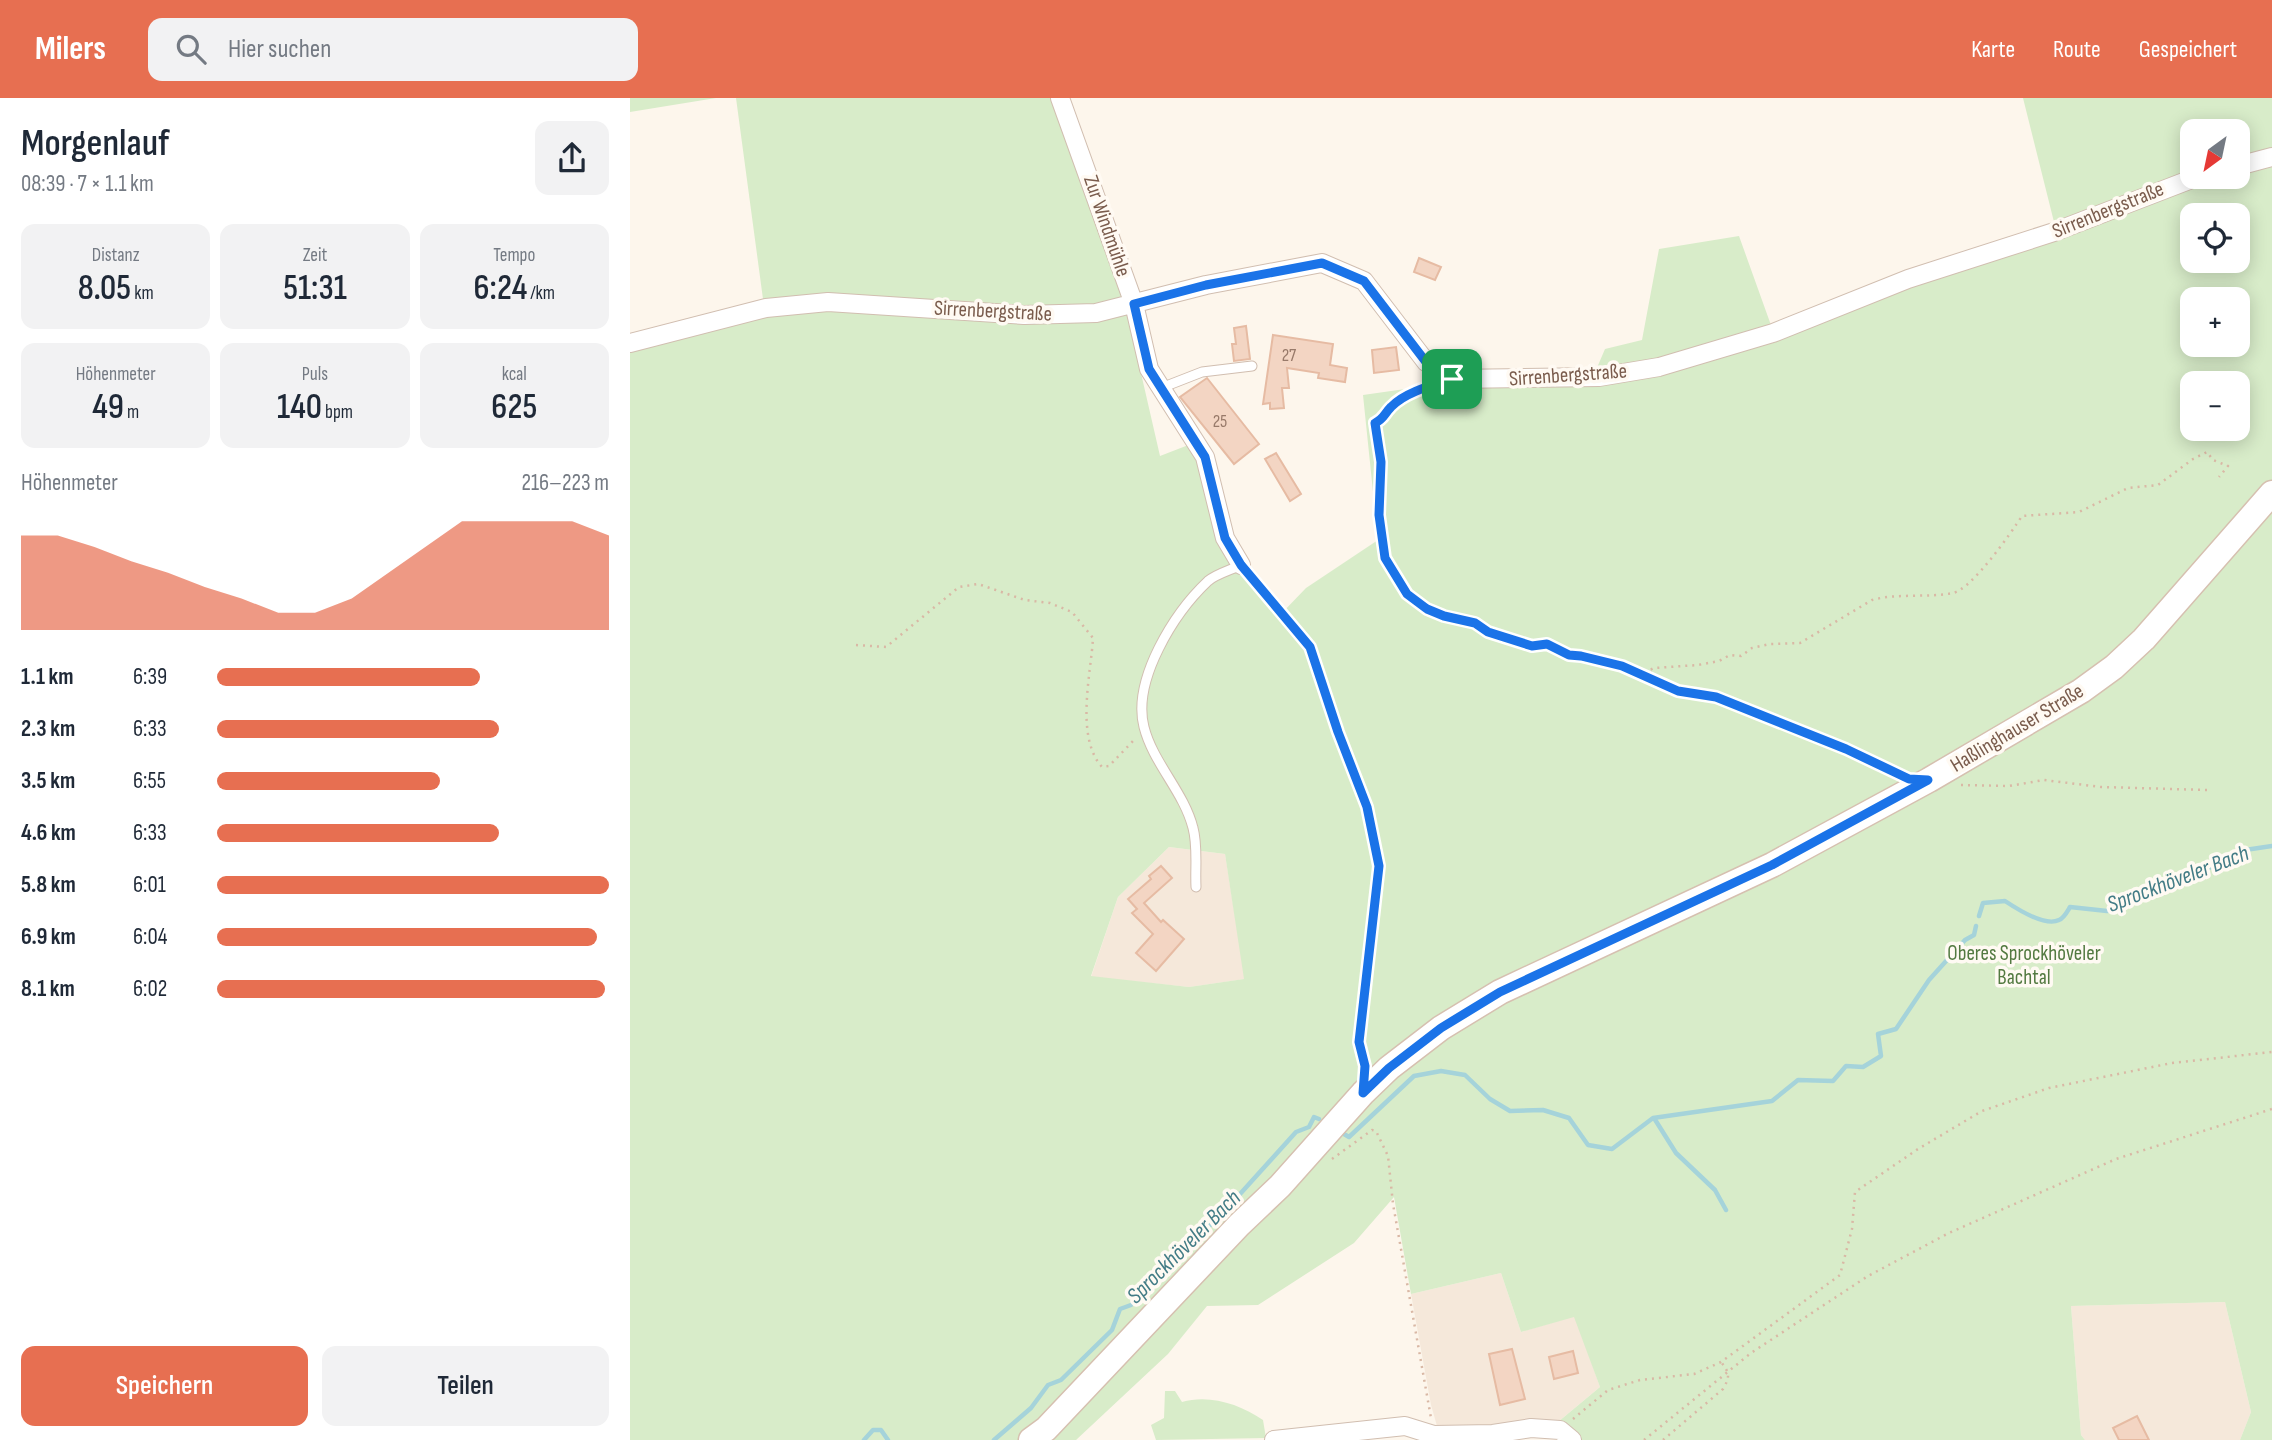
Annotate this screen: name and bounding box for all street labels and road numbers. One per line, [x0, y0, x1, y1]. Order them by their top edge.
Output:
street label: Zur Windmühle [1078, 172, 1136, 280]
street label: Sirrenbergstraße [2049, 176, 2167, 244]
street label: Sirrenbergstraße [933, 295, 1053, 327]
street label: Sirrenbergstraße [1508, 358, 1628, 392]
street label: Haßlinghauser Straße [1946, 678, 2088, 778]

